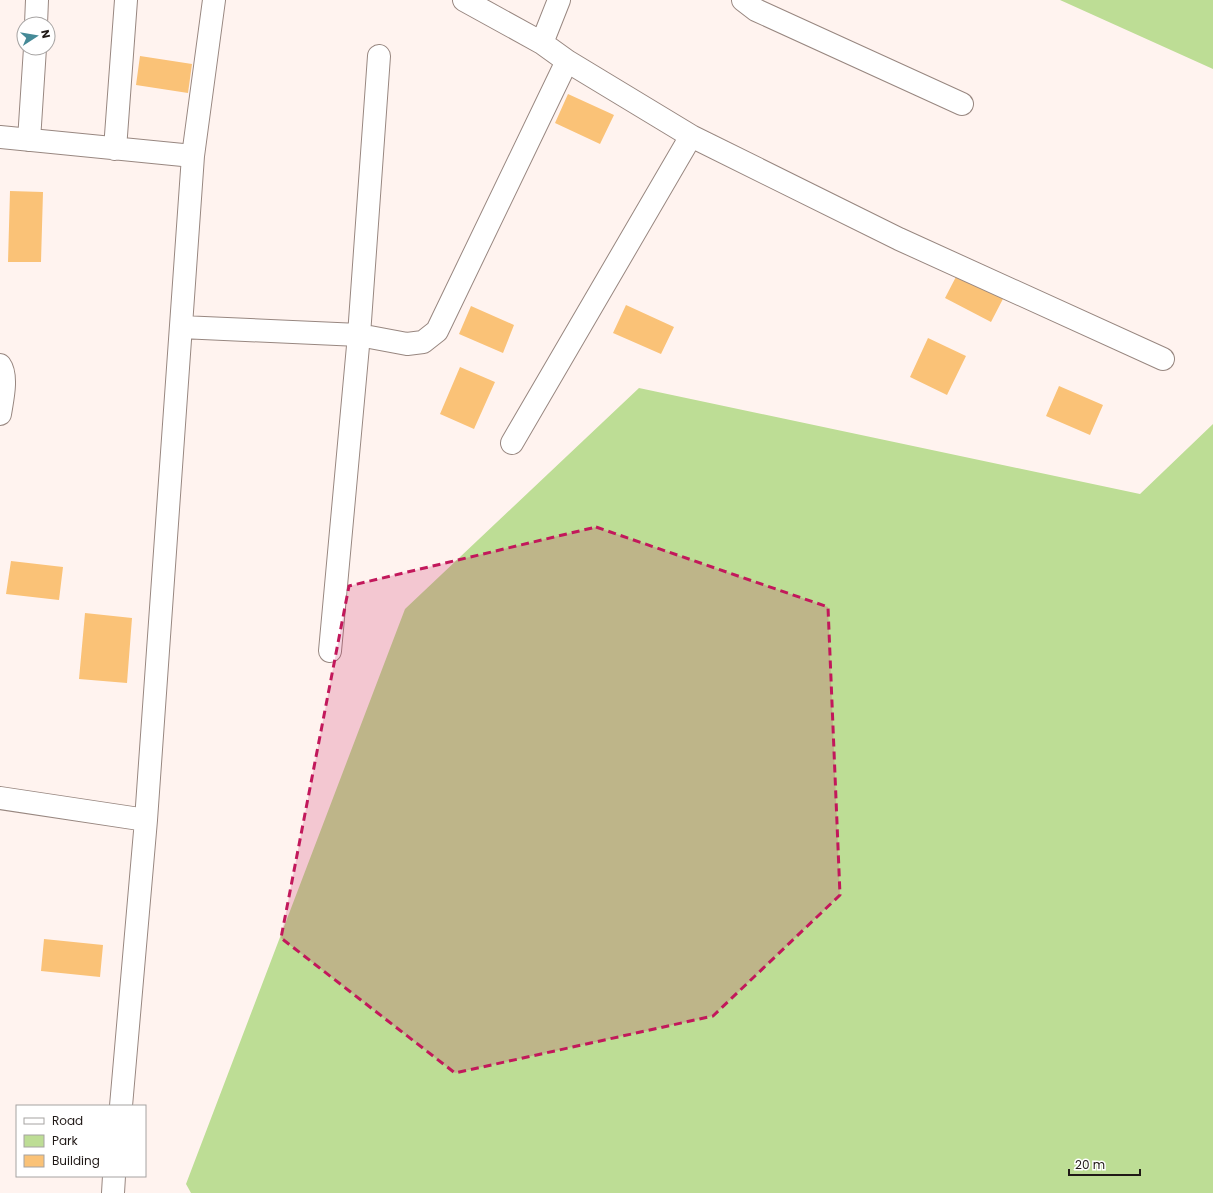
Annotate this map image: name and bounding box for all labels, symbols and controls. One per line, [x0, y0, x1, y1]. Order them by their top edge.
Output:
north arrow [16, 16, 56, 56]
text: N [37, 28, 54, 40]
legend [16, 1105, 146, 1177]
text: Road [52, 1112, 83, 1129]
text: Park [52, 1132, 79, 1149]
scale bar [1069, 1151, 1140, 1177]
text: Building [52, 1152, 100, 1169]
text: 20 m [1075, 1156, 1105, 1173]

